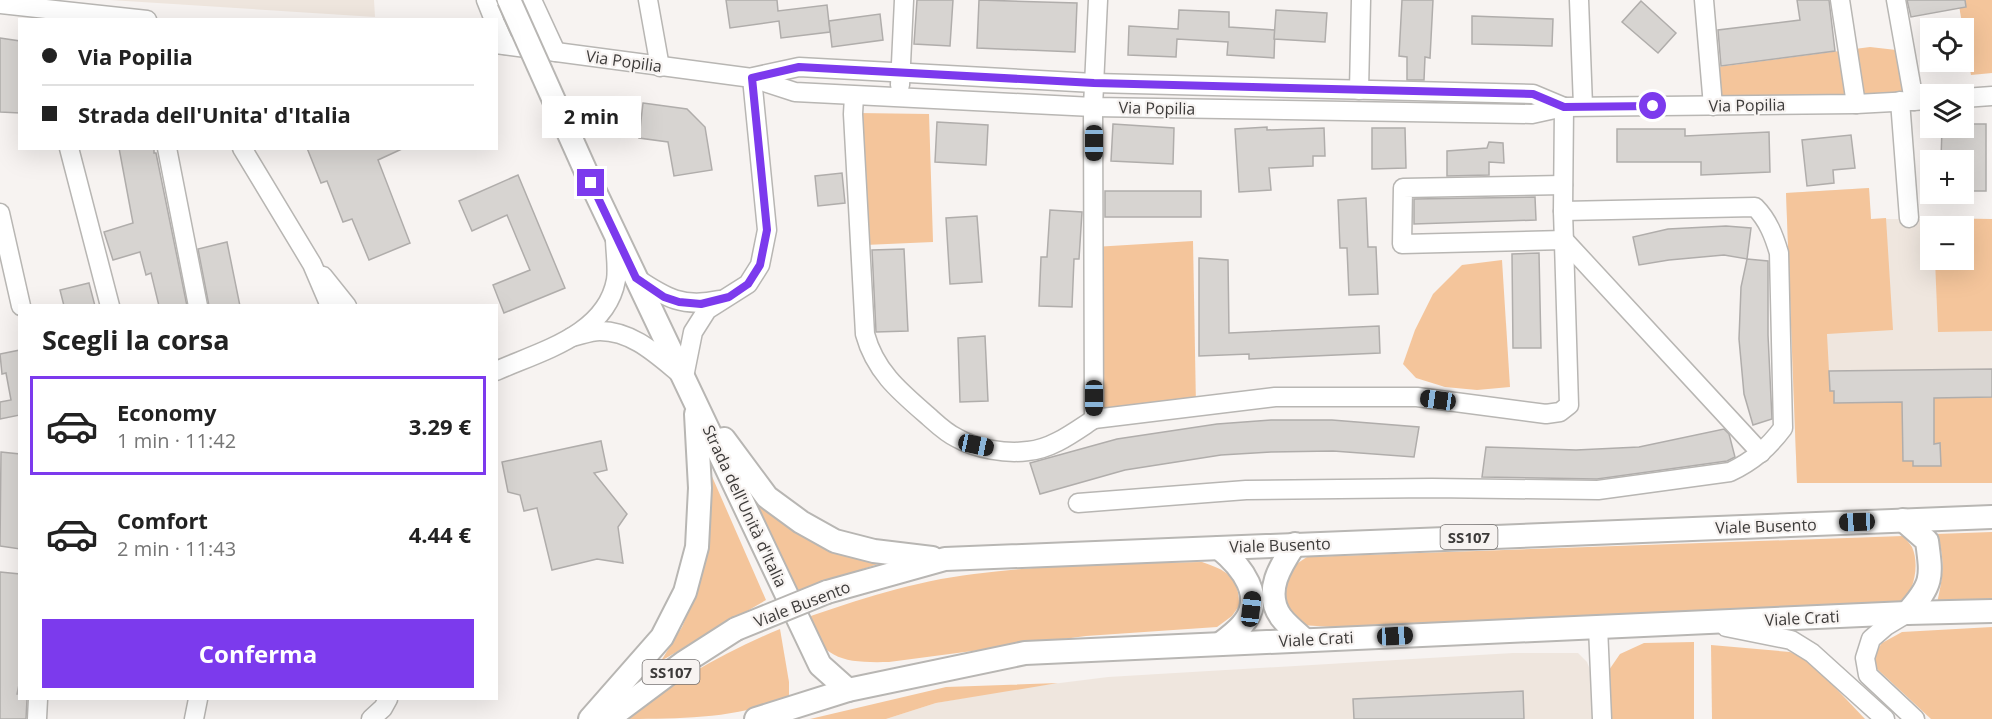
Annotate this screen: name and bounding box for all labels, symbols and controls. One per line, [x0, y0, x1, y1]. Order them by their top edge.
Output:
map controls [1920, 18, 1974, 270]
button: locate [1920, 18, 1974, 72]
text: Via Popilia [78, 41, 193, 71]
street label: Via Popilia [585, 45, 663, 77]
button: layers [1920, 84, 1974, 138]
route start [1639, 92, 1666, 119]
street label: Via Popilia [1708, 93, 1786, 117]
callout: 2 min [542, 96, 640, 138]
street label: Via Popilia [1118, 96, 1196, 120]
text: Strada dell'Unita' d'Italia [78, 99, 351, 129]
text: 2 min [564, 103, 619, 130]
car [1085, 125, 1103, 161]
button: + [1920, 150, 1974, 204]
route end [577, 169, 604, 196]
button: − [1920, 216, 1974, 270]
text: Scegli la corsa [42, 321, 230, 358]
car [1085, 380, 1103, 416]
car [1419, 389, 1457, 411]
text: Economy [117, 397, 216, 427]
icon: car [45, 399, 99, 453]
text: 3.29 € [409, 411, 471, 441]
street label: Strada dell'Unità d'Italia [698, 421, 792, 591]
text: 1 min · 11:42 [117, 427, 236, 454]
car [957, 432, 995, 458]
text: Comfort [117, 505, 208, 535]
icon: car [45, 507, 99, 561]
car [1839, 512, 1875, 532]
street label: Viale Busento [1715, 513, 1817, 539]
text: 4.44 € [409, 519, 471, 549]
road number: SS107 [1440, 525, 1498, 549]
street label: Viale Busento [1229, 532, 1331, 558]
text: 2 min · 11:43 [117, 535, 236, 562]
street label: Viale Busento [751, 576, 853, 632]
car [1240, 590, 1262, 628]
street label: Viale Crati [1764, 605, 1840, 631]
button: Conferma [42, 619, 474, 688]
street label: Viale Crati [1278, 626, 1354, 652]
car [1377, 626, 1413, 646]
road number: SS107 [642, 660, 700, 684]

